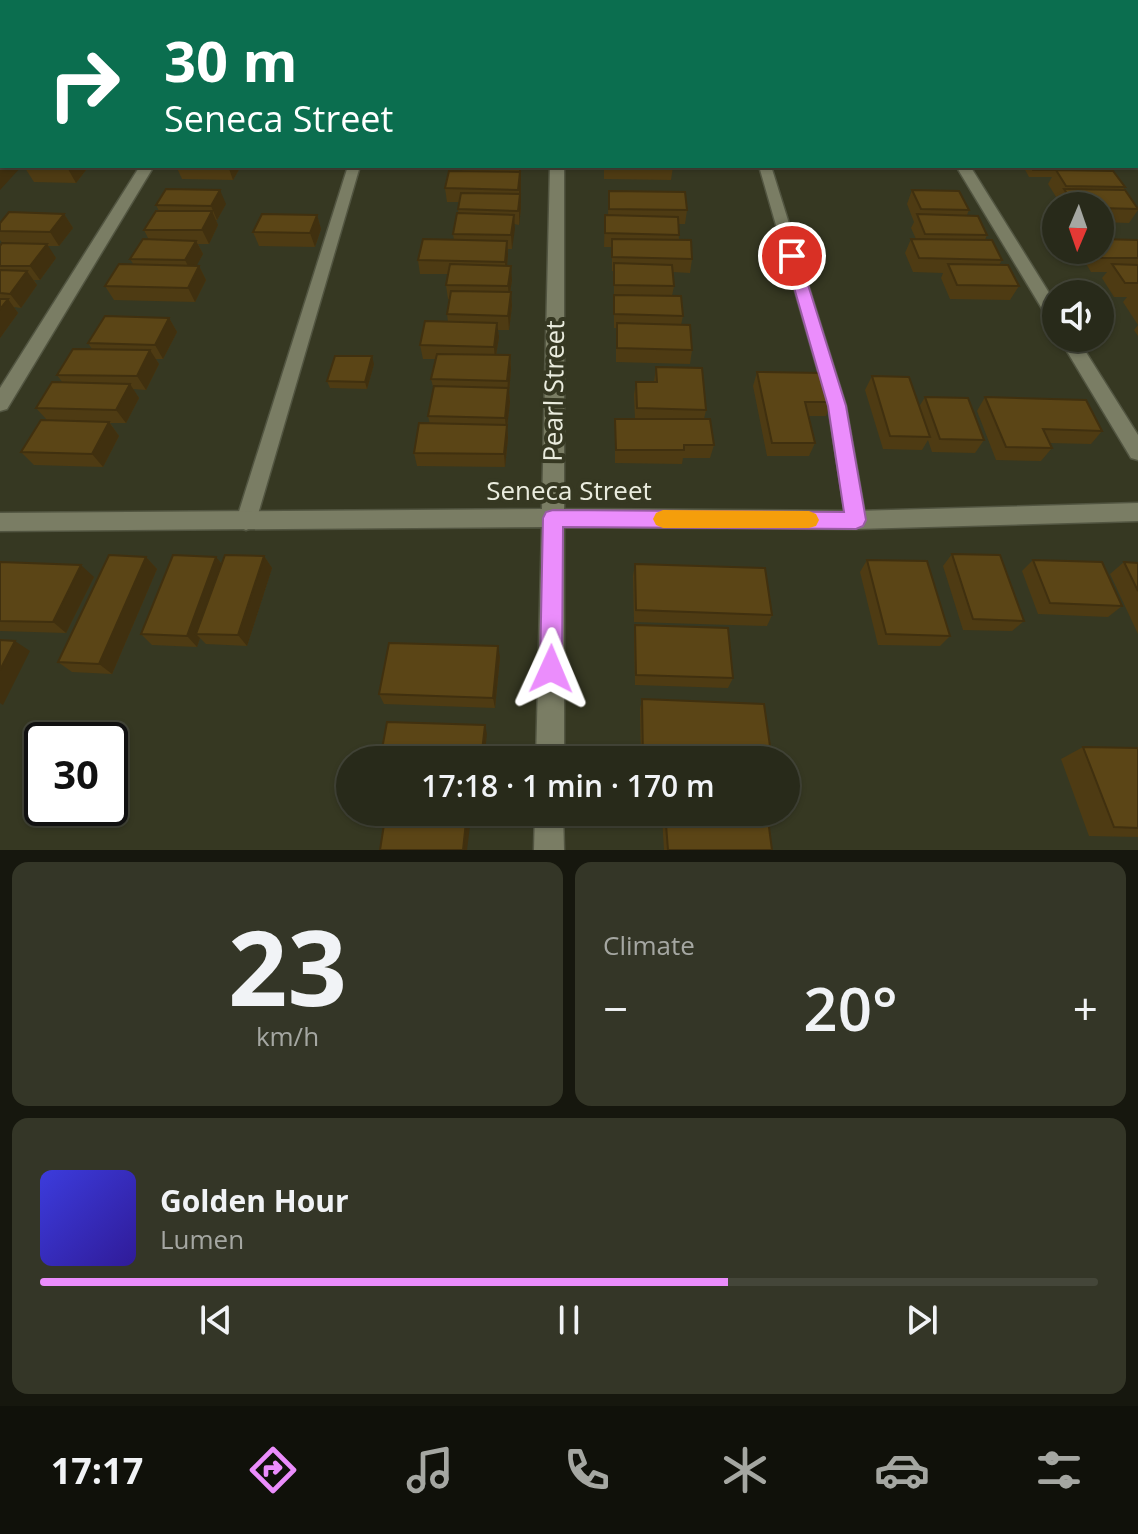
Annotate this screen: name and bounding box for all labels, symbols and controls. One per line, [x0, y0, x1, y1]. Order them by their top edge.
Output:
text: 30 m [164, 22, 298, 98]
icon: right [32, 32, 136, 136]
text: Seneca Street [164, 94, 393, 143]
north arrow [1042, 192, 1114, 264]
map controls [1042, 192, 1114, 352]
pin [758, 222, 826, 290]
icon: arrive [770, 234, 814, 278]
button: sound [1042, 280, 1114, 352]
street label: Pearl Street [534, 320, 572, 462]
street label: Seneca Street [486, 472, 652, 508]
position arrow [509, 627, 593, 711]
speed limit sign: 30 [24, 722, 128, 826]
text: 17:18 · 1 min · 170 m [421, 765, 715, 806]
text: 23 [228, 895, 347, 1036]
text: Climate [603, 927, 695, 963]
text: 20° [803, 967, 898, 1049]
text: − [603, 978, 628, 1038]
text: + [1073, 978, 1098, 1038]
text: km/h [256, 1018, 319, 1054]
text: Golden Hour [160, 1180, 349, 1221]
text: Lumen [160, 1221, 244, 1257]
icon: previous [194, 1298, 238, 1342]
icon: pause [547, 1298, 591, 1342]
icon: next [900, 1298, 944, 1342]
icon: directions [245, 1442, 301, 1498]
icon: music [402, 1442, 458, 1498]
icon: phone [559, 1442, 615, 1498]
icon: climate [717, 1442, 773, 1498]
icon: car [874, 1442, 930, 1498]
icon: filters [1031, 1442, 1087, 1498]
text: 17:17 [51, 1446, 143, 1495]

